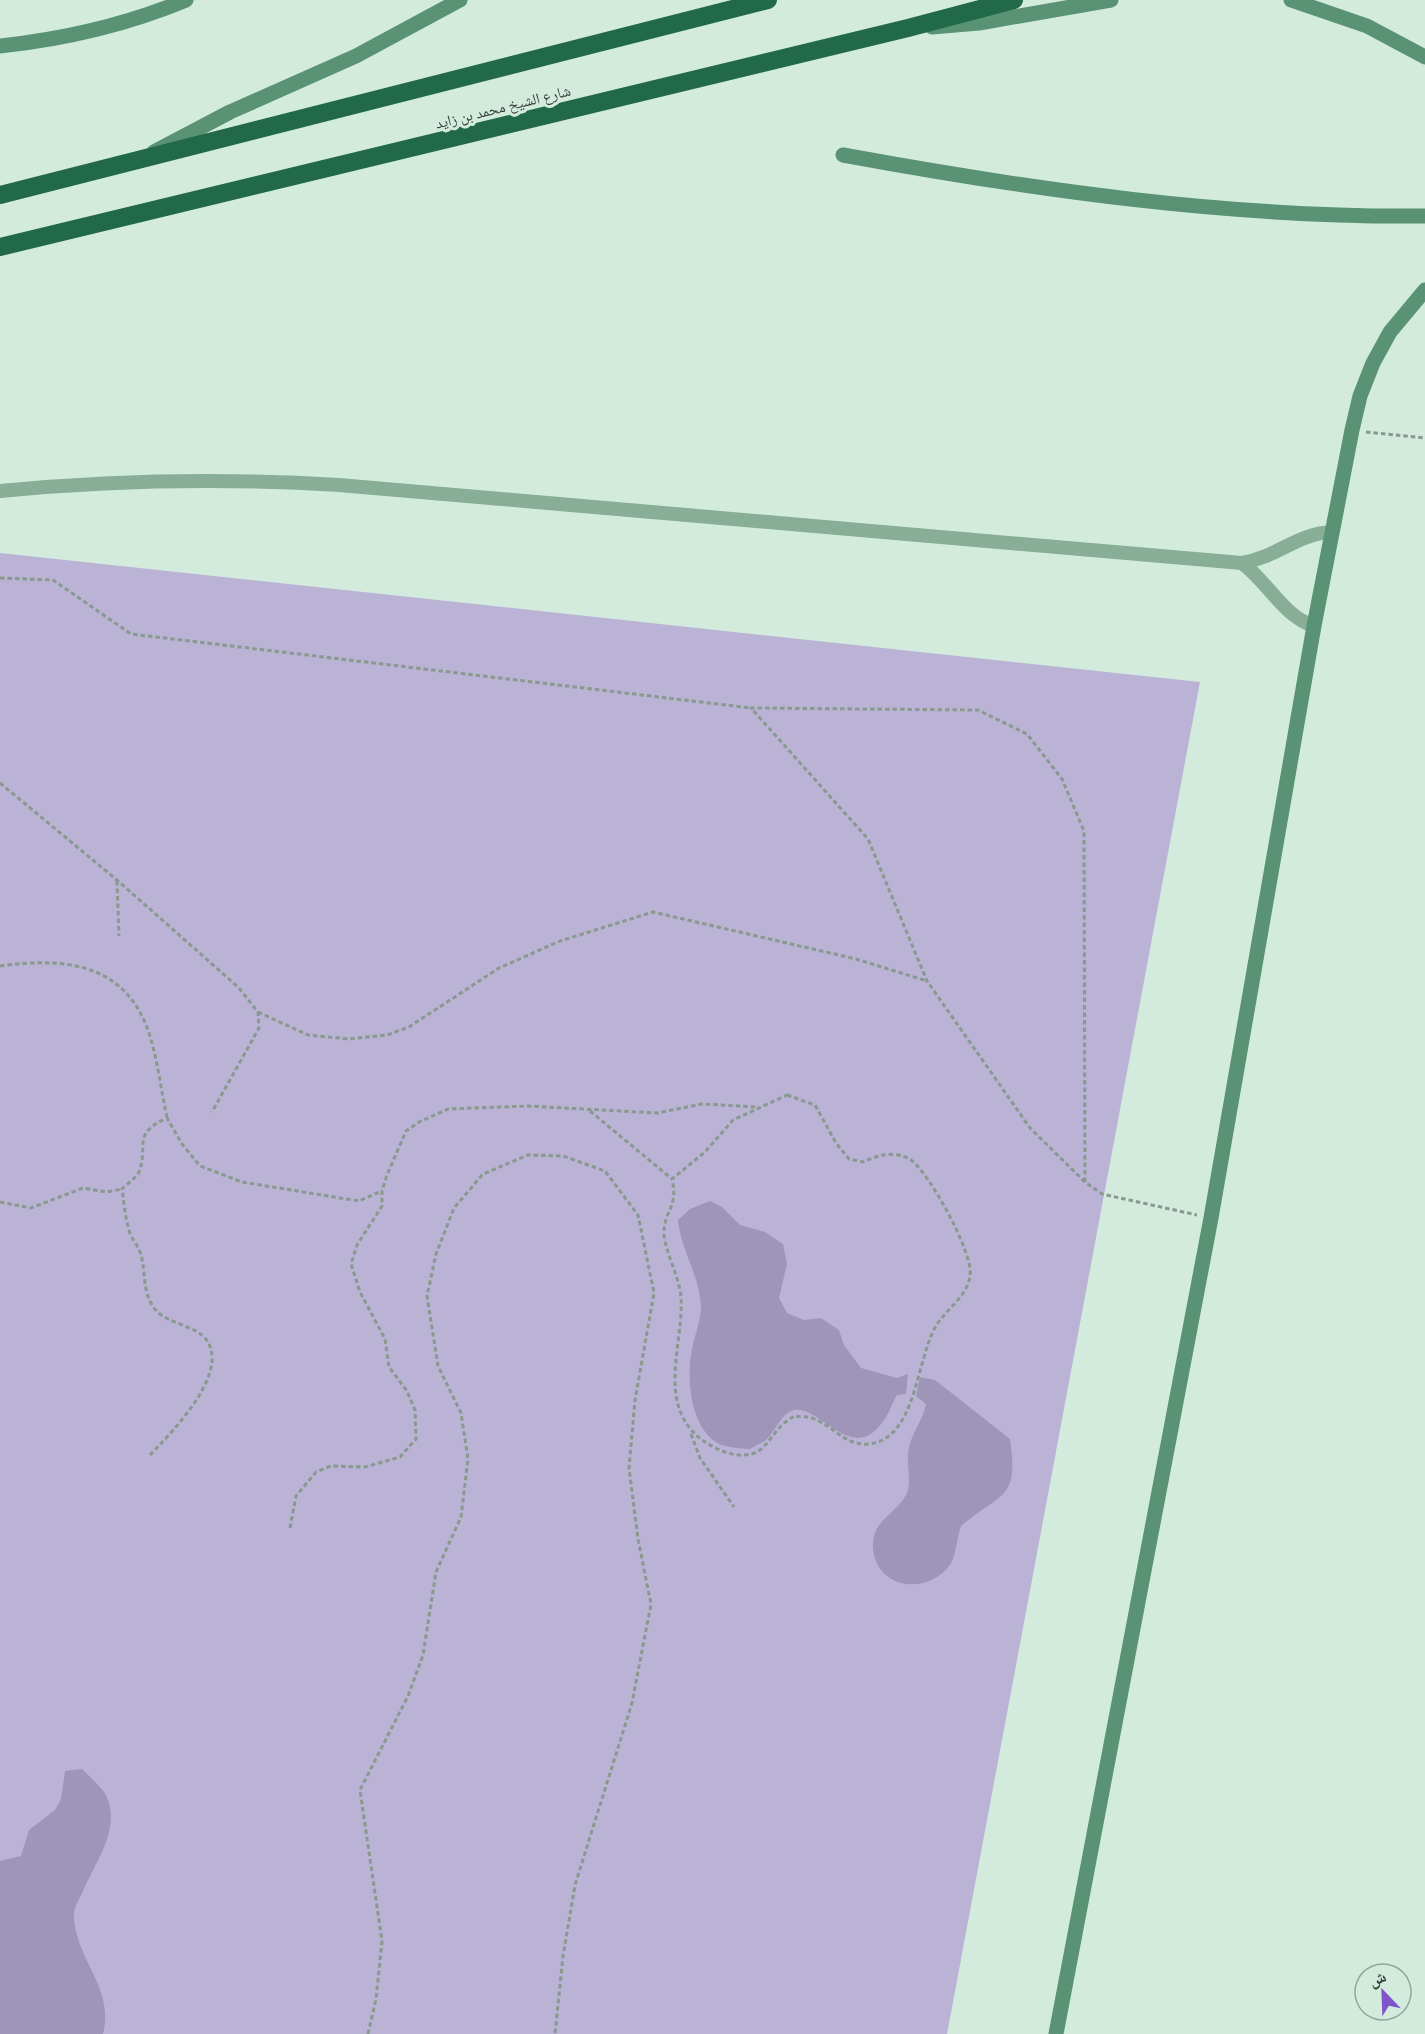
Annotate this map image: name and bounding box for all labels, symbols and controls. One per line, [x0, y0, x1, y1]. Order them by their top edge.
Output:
street label: شارع الشيخ محمد بن زايد [433, 81, 573, 134]
north arrow [1353, 1962, 1413, 2022]
text: ش [1366, 1967, 1389, 1991]

